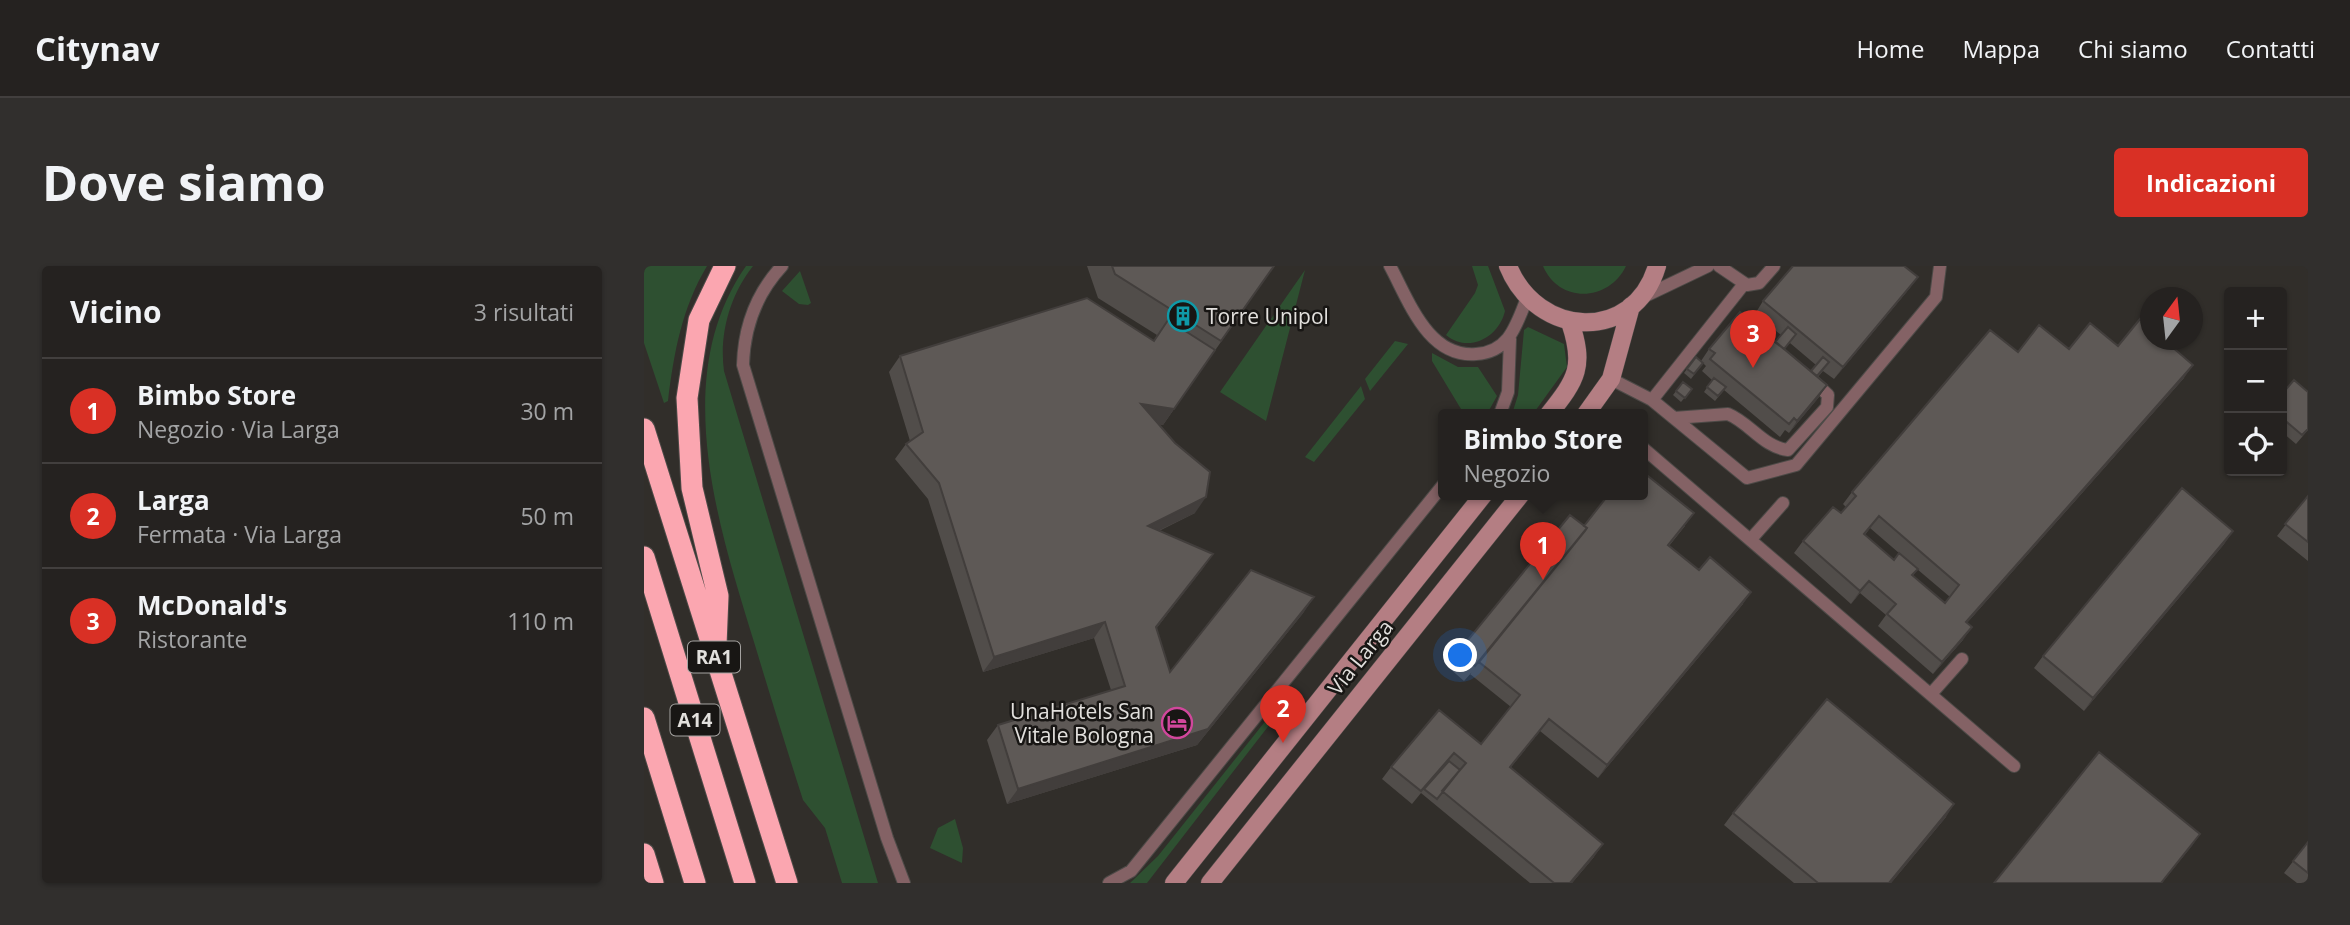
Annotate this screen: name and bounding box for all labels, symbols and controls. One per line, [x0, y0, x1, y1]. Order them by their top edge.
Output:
text: Citynav [35, 26, 160, 71]
text: Home [1857, 32, 1924, 65]
text: Mappa [1962, 32, 2040, 65]
text: Chi siamo [2078, 32, 2188, 65]
text: Contatti [2226, 32, 2315, 65]
button: Indicazioni [2114, 148, 2308, 217]
text: Dove siamo [42, 149, 326, 215]
north arrow [2140, 287, 2203, 350]
map controls [2224, 287, 2287, 476]
button: + [2224, 287, 2287, 350]
text: Vicino [70, 291, 162, 332]
text: 3 risultati [474, 296, 574, 328]
building icon: Torre Unipol [1166, 299, 1200, 333]
place label: Torre Unipol [1206, 302, 1329, 330]
pin: 3 [1730, 310, 1776, 368]
button: − [2224, 350, 2287, 413]
text: Bimbo Store [137, 377, 296, 413]
text: 1 [86, 395, 100, 427]
text: 30 m [520, 395, 574, 427]
popup [1438, 409, 1648, 500]
text: Negozio · Via Larga [137, 413, 340, 445]
button: locate [2224, 413, 2287, 476]
text: Bimbo Store [1463, 421, 1623, 457]
text: Negozio [1463, 457, 1550, 489]
text: Larga [137, 482, 210, 518]
text: 2 [86, 500, 100, 532]
text: 50 m [520, 500, 574, 532]
text: Fermata · Via Larga [137, 518, 342, 550]
pin: 1 [1520, 522, 1566, 580]
text: McDonald's [137, 587, 287, 623]
text: 3 [86, 605, 100, 637]
text: 110 m [507, 605, 574, 637]
street label: Via Larga [1321, 614, 1399, 700]
text: Ristorante [137, 623, 247, 655]
your location [1443, 638, 1477, 672]
road number: RA1 [688, 642, 740, 672]
pin: 2 [1260, 685, 1306, 743]
place label: UnaHotels San Vitale Bologna [1010, 697, 1154, 749]
road number: A14 [670, 704, 720, 736]
hotel icon: UnaHotels San Vitale Bologna [1160, 706, 1194, 740]

